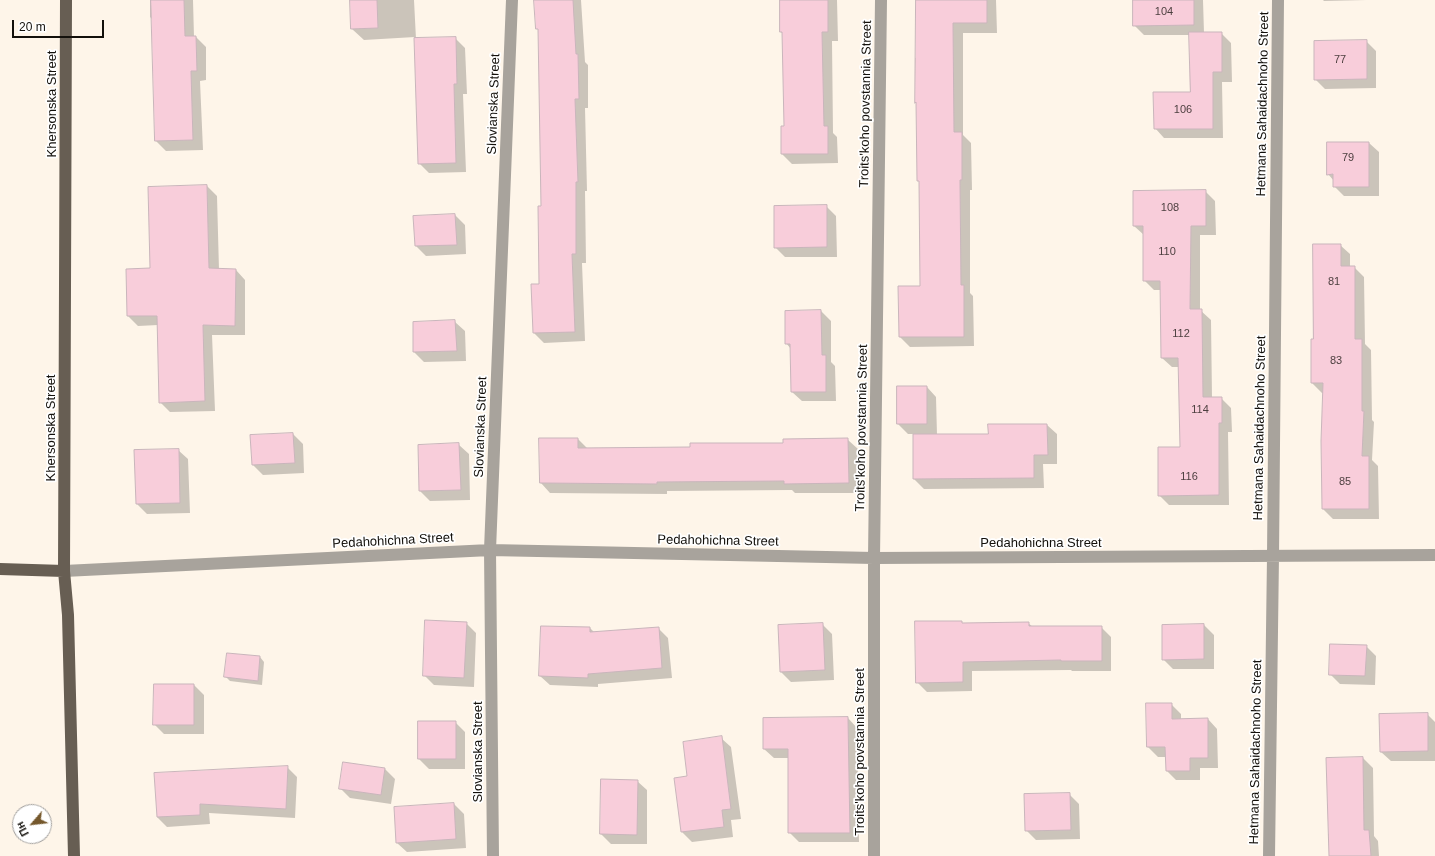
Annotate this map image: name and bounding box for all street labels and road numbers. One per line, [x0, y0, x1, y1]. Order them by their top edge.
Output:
street label: Hetmana Sahaidachnoho Street [1254, 11, 1272, 197]
street label: Troits'koho povstannia Street [857, 20, 875, 188]
street label: Khersonska Street [44, 51, 60, 157]
street label: Slovianska Street [484, 53, 504, 155]
street label: Hetmana Sahaidachnoho Street [1251, 335, 1269, 521]
street label: Troits'koho povstannia Street [853, 344, 871, 512]
street label: Khersonska Street [43, 375, 59, 481]
street label: Slovianska Street [471, 376, 491, 478]
street label: Pedahohichna Street [332, 530, 454, 552]
street label: Pedahohichna Street [657, 532, 779, 550]
street label: Pedahohichna Street [980, 535, 1102, 551]
street label: Hetmana Sahaidachnoho Street [1247, 659, 1265, 845]
street label: Troits'koho povstannia Street [852, 668, 868, 836]
street label: Slovianska Street [470, 701, 486, 803]

